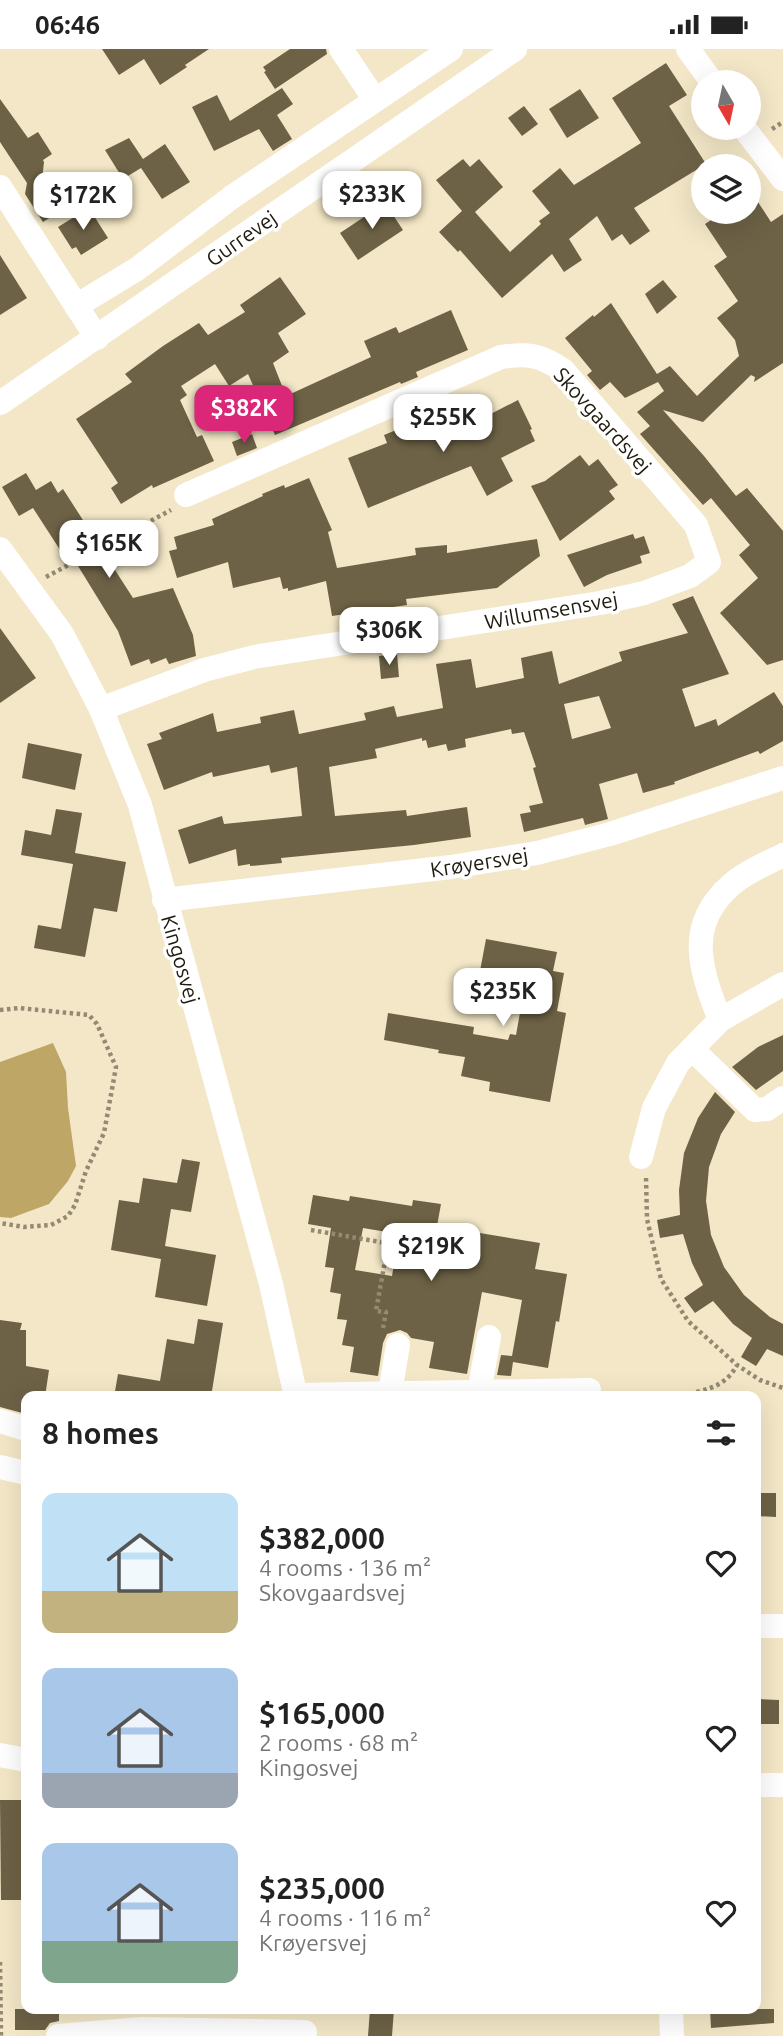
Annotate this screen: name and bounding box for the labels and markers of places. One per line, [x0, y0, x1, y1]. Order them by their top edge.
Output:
pin: $233K [323, 171, 421, 231]
pin: $172K [34, 173, 132, 232]
pin: $382K [195, 385, 293, 445]
pin: $255K [394, 395, 492, 454]
pin: $165K [60, 521, 158, 580]
pin: $306K [340, 607, 438, 667]
pin: $235K [454, 969, 552, 1028]
pin: $219K [382, 1223, 480, 1283]

